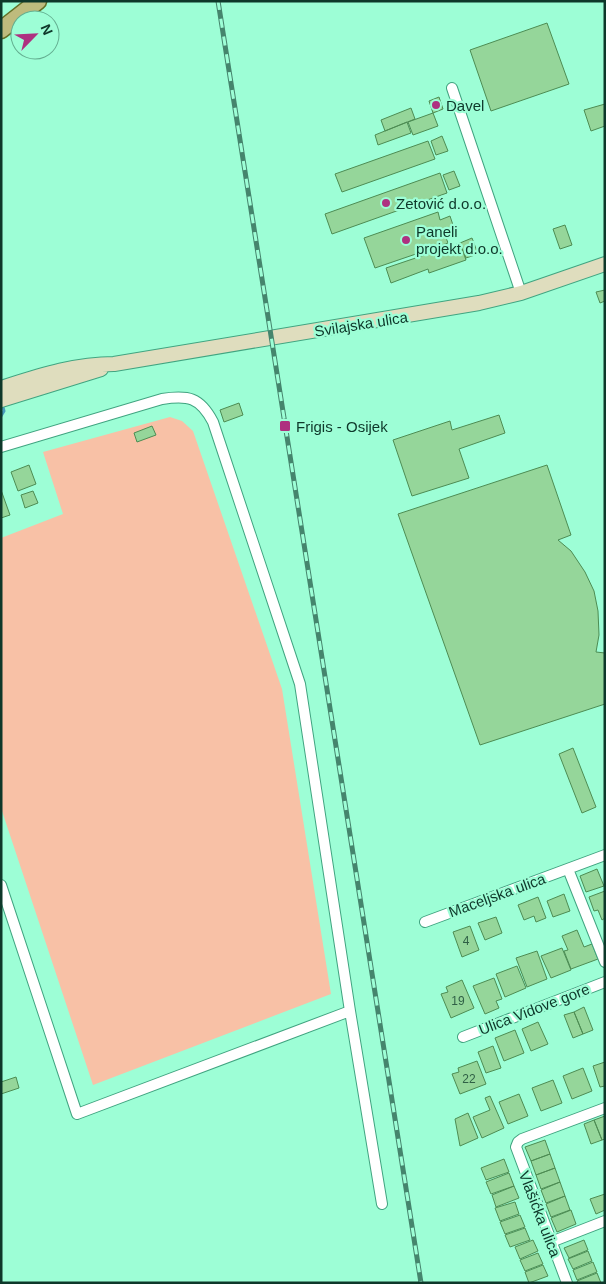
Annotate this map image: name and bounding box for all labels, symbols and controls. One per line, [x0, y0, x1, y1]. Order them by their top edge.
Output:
north arrow [10, 10, 60, 60]
text: N [38, 22, 56, 38]
place label: Davel [446, 97, 484, 114]
marker: Davel [430, 99, 442, 111]
place label: Zetović d.o.o. [396, 195, 486, 212]
marker: Zetović d.o.o. [380, 197, 392, 209]
place label: Paneli projekt d.o.o. [416, 223, 503, 257]
marker: Paneli projekt d.o.o. [400, 234, 412, 246]
street label: Svilajska ulica [313, 308, 409, 340]
place label: Frigis - Osijek [296, 418, 388, 435]
marker: Frigis - Osijek [278, 419, 292, 433]
street label: Maceljska ulica [446, 869, 548, 920]
house number: 4 [463, 934, 470, 948]
street label: Ulica Vidove gore [476, 980, 592, 1038]
house number: 19 [451, 994, 465, 1008]
house number: 22 [462, 1072, 476, 1086]
street label: Vlašićka ulica [516, 1169, 564, 1260]

